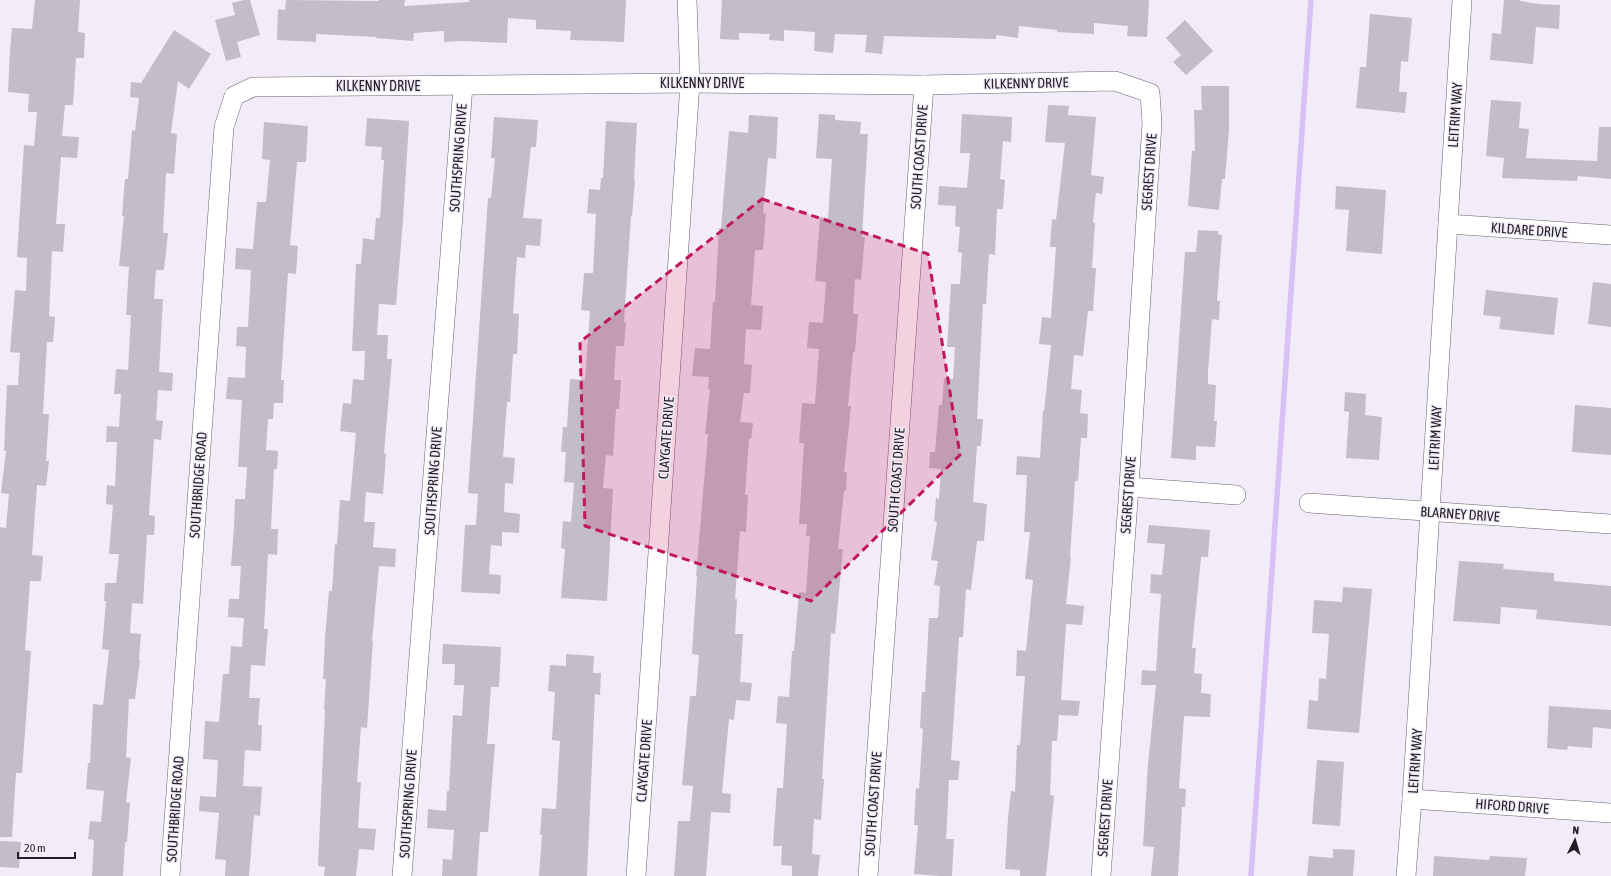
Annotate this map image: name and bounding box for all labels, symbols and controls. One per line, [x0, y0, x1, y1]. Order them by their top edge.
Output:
street label: KILKENNY DRIVE [984, 74, 1068, 92]
street label: KILKENNY DRIVE [660, 75, 744, 91]
street label: KILKENNY DRIVE [336, 78, 420, 94]
street label: LEITRIM WAY [1445, 81, 1465, 148]
street label: SOUTHSPRING DRIVE [446, 103, 470, 213]
street label: SOUTH COAST DRIVE [907, 104, 931, 210]
street label: SEGREST DRIVE [1138, 133, 1160, 211]
street label: KILDARE DRIVE [1490, 219, 1568, 241]
street label: CLAYGATE DRIVE [655, 396, 677, 480]
street label: LEITRIM WAY [1425, 404, 1445, 471]
street label: SOUTHSPRING DRIVE [421, 426, 445, 536]
street label: SOUTH COAST DRIVE [884, 427, 908, 533]
street label: SOUTHBRIDGE ROAD [186, 431, 210, 539]
street label: SEGREST DRIVE [1117, 456, 1139, 534]
street label: BLARNEY DRIVE [1420, 503, 1500, 525]
street label: CLAYGATE DRIVE [633, 719, 655, 803]
street label: LEITRIM WAY [1405, 727, 1425, 794]
street label: SOUTHSPRING DRIVE [396, 749, 420, 859]
street label: SOUTH COAST DRIVE [861, 751, 885, 857]
street label: SOUTHBRIDGE ROAD [163, 755, 187, 863]
street label: SEGREST DRIVE [1094, 779, 1116, 857]
street label: HIFORD DRIVE [1475, 795, 1549, 817]
north arrow [1555, 820, 1595, 860]
text: N [1572, 824, 1580, 836]
scale bar [18, 834, 75, 860]
text: 20 m [24, 841, 46, 855]

